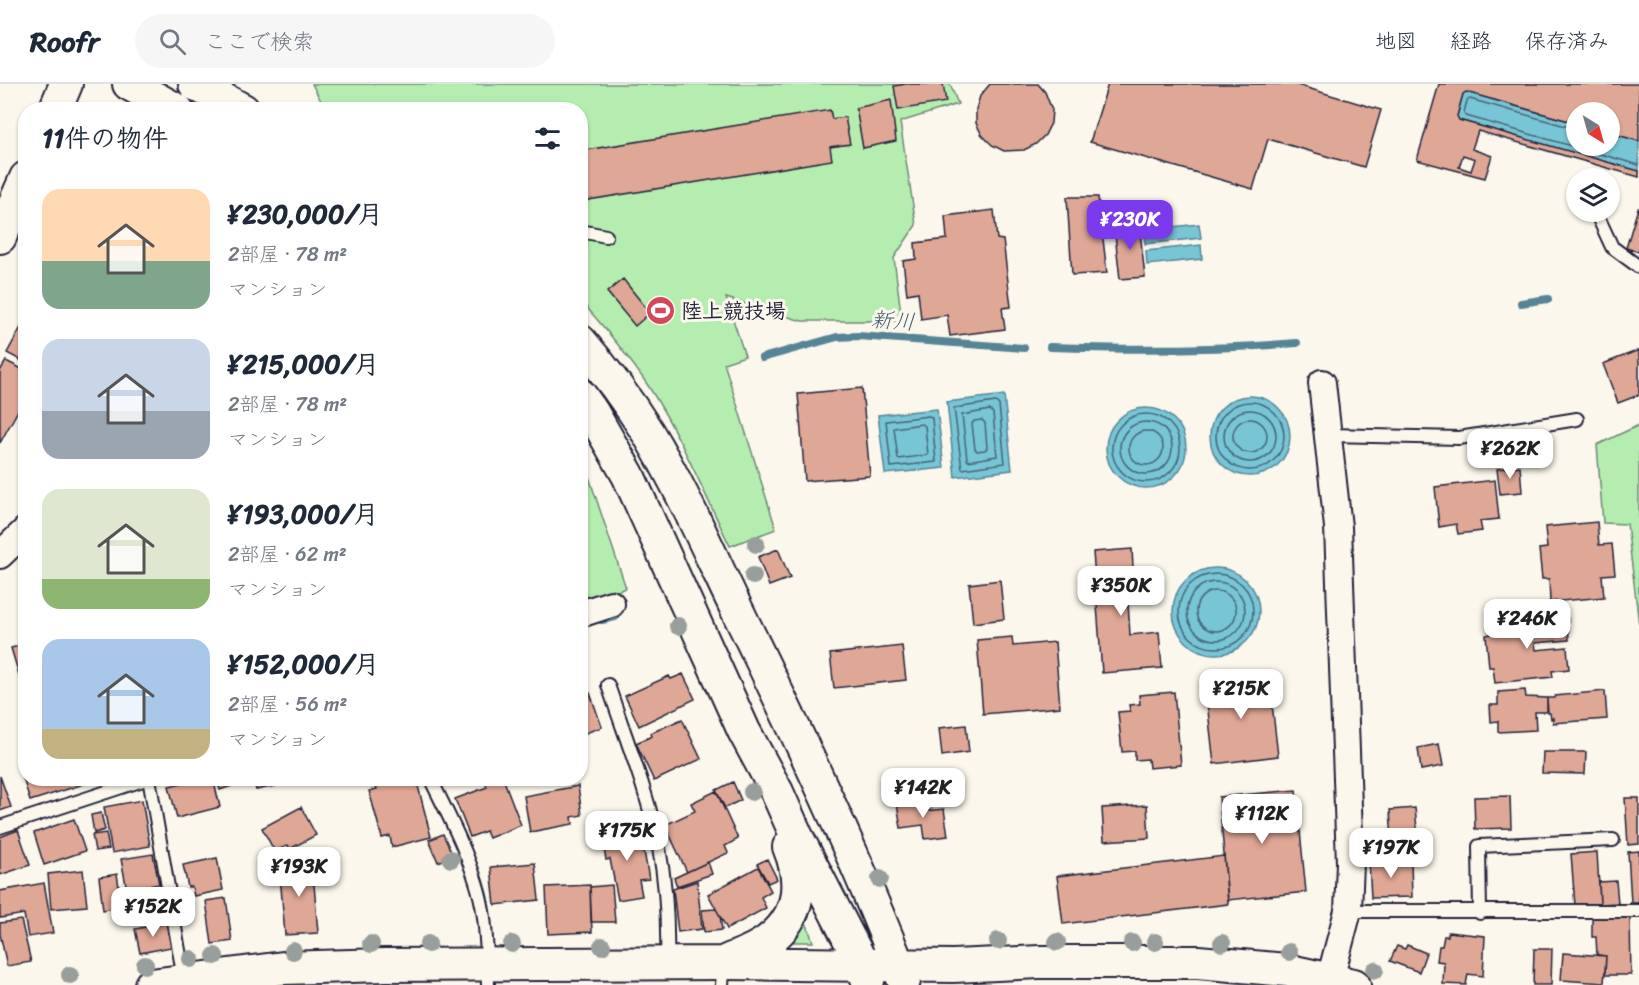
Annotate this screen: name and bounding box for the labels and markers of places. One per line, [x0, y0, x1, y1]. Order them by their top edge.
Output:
pin: ¥230K [1088, 200, 1172, 251]
place label: 陸上競技場 [681, 292, 786, 330]
sports icon: 陸上競技場 [644, 295, 676, 327]
pin: ¥262K [1468, 429, 1552, 480]
pin: ¥350K [1079, 566, 1163, 617]
pin: ¥246K [1485, 599, 1569, 650]
pin: ¥215K [1199, 669, 1283, 720]
pin: ¥142K [881, 768, 965, 819]
pin: ¥112K [1220, 794, 1304, 845]
pin: ¥175K [585, 811, 669, 862]
pin: ¥197K [1349, 828, 1433, 879]
pin: ¥193K [257, 847, 341, 898]
pin: ¥152K [111, 887, 195, 938]

